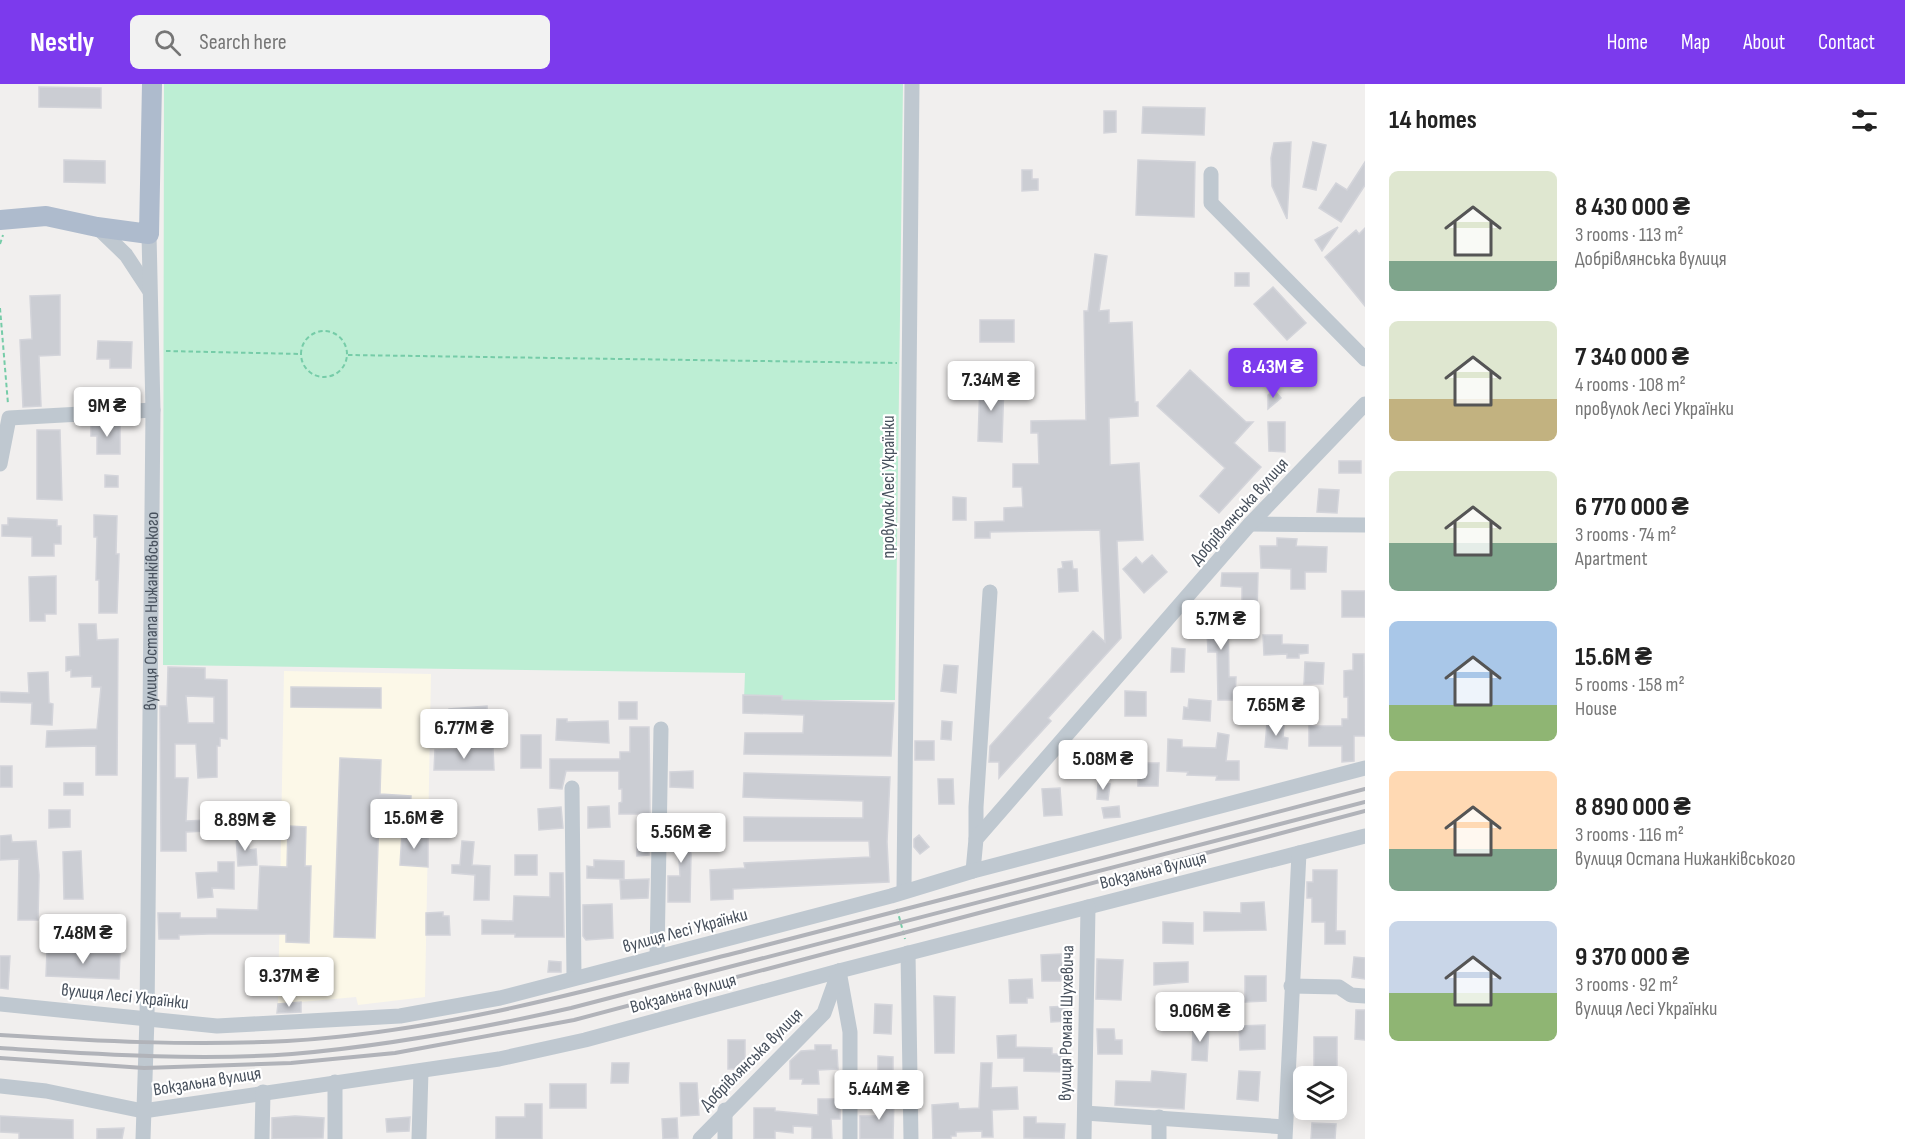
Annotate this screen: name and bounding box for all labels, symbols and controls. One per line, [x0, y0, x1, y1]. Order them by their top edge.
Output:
search box [130, 15, 550, 69]
text: Nestly [30, 26, 94, 59]
icon: search [151, 26, 184, 59]
text: Search here [199, 29, 287, 56]
text: Home [1607, 30, 1648, 55]
text: Map [1681, 30, 1710, 55]
text: About [1743, 30, 1785, 55]
text: Contact [1818, 30, 1875, 55]
icon: filters [1848, 104, 1881, 137]
text: 14 homes [1389, 105, 1477, 136]
text: 8 430 000 ₴ [1575, 192, 1690, 223]
icon: home [1437, 195, 1509, 267]
text: 3 rooms · 113 m² [1575, 223, 1684, 247]
text: Добрівлянська вулиця [1575, 247, 1727, 271]
text: 7 340 000 ₴ [1575, 342, 1689, 373]
icon: home [1437, 345, 1509, 417]
pin: 8.43M ₴ [1218, 348, 1328, 399]
text: 8.43M ₴ [1242, 355, 1304, 379]
pin: 7.34M ₴ [936, 361, 1046, 412]
text: 7.34M ₴ [962, 368, 1020, 392]
text: 4 rooms · 108 m² [1575, 373, 1686, 397]
pin: 9M ₴ [71, 387, 143, 438]
text: 9M ₴ [88, 394, 126, 418]
text: провулок Лесі Українки [1575, 397, 1734, 421]
street label: провулок Лесі Українки [878, 416, 899, 558]
street label: Добрівлянська вулиця [1186, 454, 1293, 569]
text: 6 770 000 ₴ [1575, 492, 1689, 523]
icon: home [1437, 495, 1509, 567]
street label: вулиця Остапа Нижанківського [140, 512, 163, 711]
text: 3 rooms · 74 m² [1575, 523, 1677, 547]
text: Apartment [1575, 547, 1648, 571]
pin: 5.7M ₴ [1172, 600, 1270, 651]
text: 5.7M ₴ [1196, 607, 1246, 631]
text: 15.6M ₴ [1575, 642, 1652, 673]
icon: home [1437, 645, 1509, 717]
text: 5 rooms · 158 m² [1575, 673, 1685, 697]
pin: 7.65M ₴ [1221, 686, 1331, 737]
text: 7.65M ₴ [1247, 693, 1305, 717]
text: House [1575, 697, 1617, 721]
pin: 6.77M ₴ [409, 709, 519, 760]
text: 6.77M ₴ [434, 716, 494, 740]
pin: 5.08M ₴ [1048, 740, 1158, 791]
text: 5.08M ₴ [1073, 747, 1133, 771]
text: 8 890 000 ₴ [1575, 792, 1691, 823]
icon: home [1437, 795, 1509, 867]
pin: 15.6M ₴ [359, 799, 469, 850]
pin: 8.89M ₴ [190, 801, 300, 852]
text: 15.6M ₴ [384, 806, 444, 830]
text: 8.89M ₴ [214, 808, 276, 832]
pin: 5.56M ₴ [626, 813, 736, 864]
text: 5.56M ₴ [651, 820, 711, 844]
text: 3 rooms · 116 m² [1575, 823, 1684, 847]
street label: Вокзальна вулиця [1098, 847, 1209, 894]
text: вулиця Остапа Нижанківського [1575, 847, 1796, 871]
street label: вулиця Лесі Українки [621, 904, 750, 957]
pin: 7.48M ₴ [28, 914, 138, 965]
text: 7.48M ₴ [53, 921, 113, 945]
text: 9 370 000 ₴ [1575, 942, 1689, 973]
street label: вулиця Романа Шухевича [1055, 945, 1078, 1101]
icon: home [1437, 945, 1509, 1017]
pin: 9.37M ₴ [234, 957, 344, 1008]
text: 9.37M ₴ [259, 964, 319, 988]
street label: Вокзальна вулиця [628, 969, 738, 1018]
text: 3 rooms · 92 m² [1575, 973, 1678, 997]
street label: вулиця Лесі Українки [60, 979, 190, 1014]
pin: 9.06M ₴ [1145, 992, 1255, 1043]
text: вулиця Лесі Українки [1575, 997, 1717, 1021]
text: 9.06M ₴ [1169, 999, 1231, 1023]
street label: Добрівлянська вулиця [696, 1004, 807, 1115]
street label: Вокзальна вулиця [152, 1063, 263, 1100]
map controls [1293, 1066, 1347, 1120]
button: layers [1293, 1066, 1347, 1120]
pin: 5.44M ₴ [824, 1070, 934, 1121]
text: 5.44M ₴ [848, 1077, 910, 1101]

